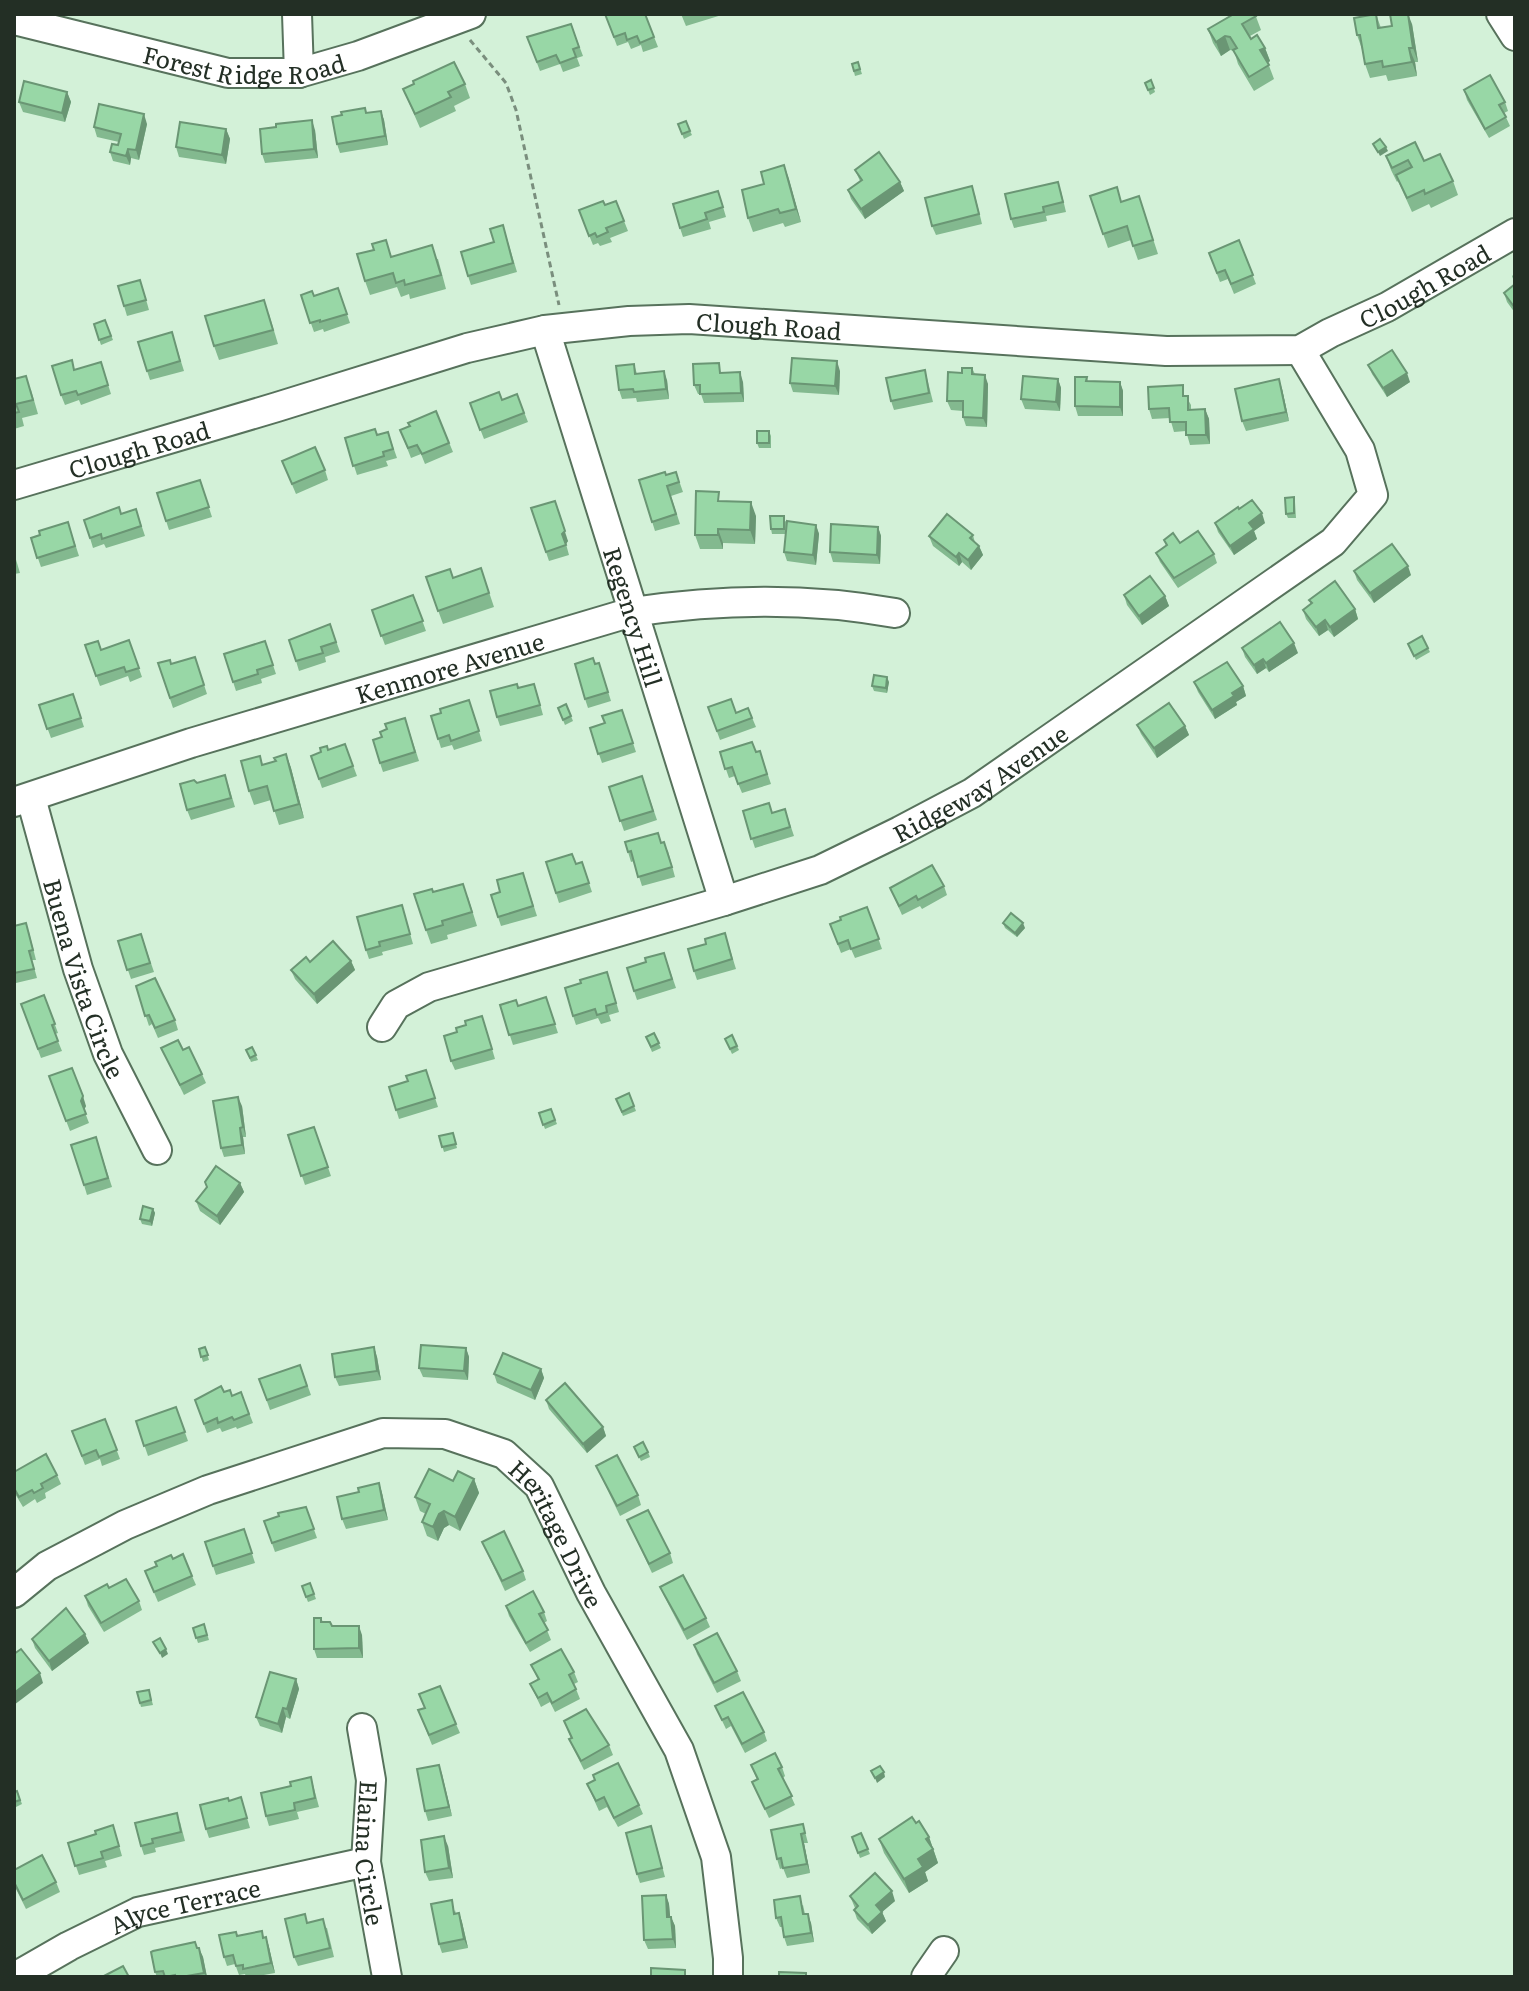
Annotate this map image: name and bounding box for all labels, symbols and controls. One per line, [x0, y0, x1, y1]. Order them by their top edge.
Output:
street label: Forest Ridge Road [140, 35, 349, 92]
street label: Clough Road [1353, 234, 1496, 335]
street label: Clough Road [695, 302, 843, 347]
street label: Clough Road [64, 410, 214, 486]
street label: Regency Hill [596, 542, 673, 691]
street label: Kenmore Avenue [351, 622, 548, 711]
street label: Ridgeway Avenue [886, 715, 1074, 850]
street label: Buena Vista Circle [36, 874, 135, 1084]
street label: Heritage Drive [502, 1450, 613, 1613]
street label: Elaina Circle [348, 1779, 395, 1928]
street label: Alyce Terrace [103, 1868, 263, 1941]

